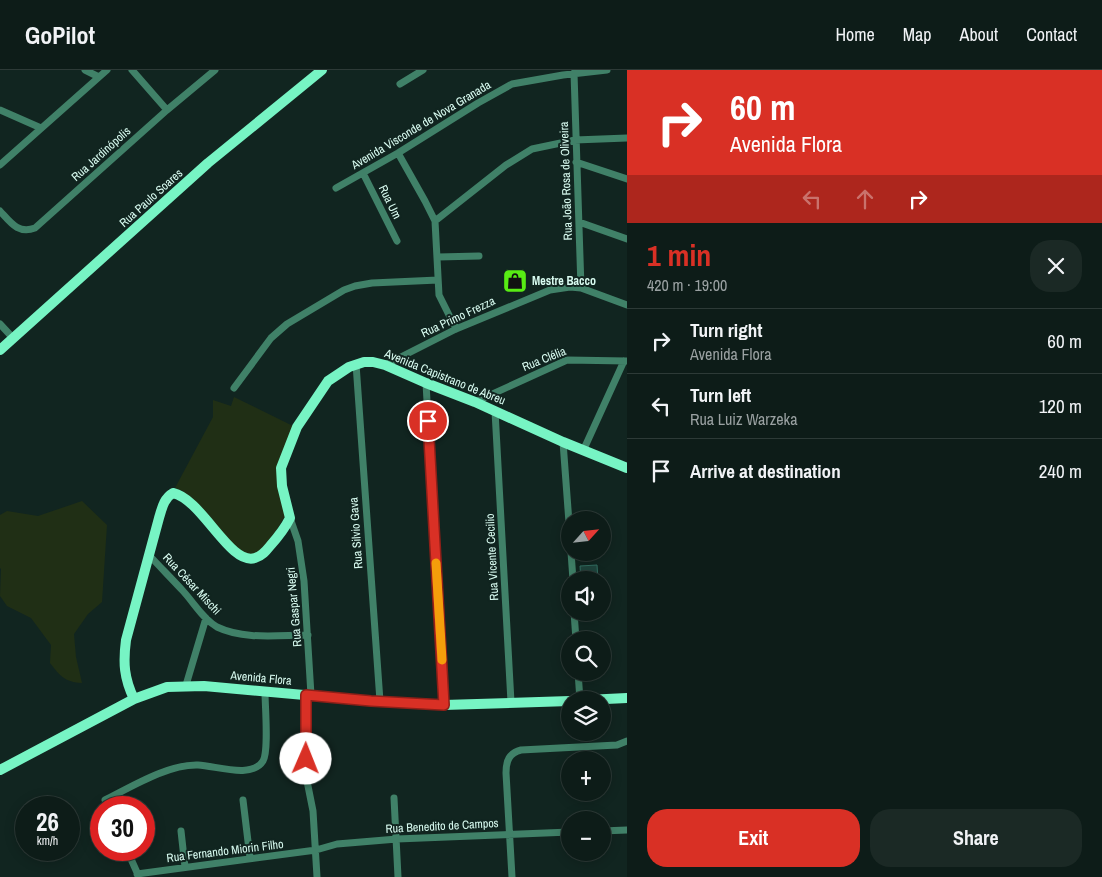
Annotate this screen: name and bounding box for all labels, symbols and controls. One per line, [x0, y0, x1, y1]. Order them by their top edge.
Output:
text: GoPilot [25, 19, 95, 51]
text: Home [835, 22, 875, 47]
text: Map [903, 22, 932, 47]
text: About [960, 22, 998, 47]
text: Contact [1026, 22, 1077, 47]
street label: Avenida Visconde de Nova Granada [347, 77, 494, 174]
text: 60 m [730, 84, 795, 131]
icon: right [647, 90, 712, 155]
street label: Rua João Rosa de Oliveira [556, 121, 576, 241]
street label: Rua Jardinópolis [68, 123, 134, 185]
text: Avenida Flora [730, 129, 842, 159]
street label: Rua Paulo Soares [116, 165, 186, 231]
street label: Rua Um [375, 182, 405, 222]
icon: left [798, 185, 826, 213]
icon: ahead [851, 185, 879, 213]
icon: right [904, 185, 932, 213]
text: 1 min [647, 235, 711, 275]
button: close [1030, 240, 1082, 292]
shop icon: Mestre Bacco [502, 268, 528, 294]
place label: Mestre Bacco [532, 273, 596, 289]
text: 420 m · 19:00 [647, 274, 727, 296]
street label: Rua Primo Frezza [418, 293, 498, 341]
text: Turn right [690, 317, 762, 343]
icon: right [647, 327, 675, 355]
text: 60 m [1047, 328, 1082, 354]
street label: Rua Clélia [520, 343, 569, 375]
text: Avenida Flora [690, 343, 771, 365]
street label: Avenida Capistrano de Abreu [381, 345, 508, 409]
text: Turn left [690, 382, 751, 408]
icon: left [647, 392, 675, 420]
text: 120 m [1039, 393, 1082, 419]
pin [407, 400, 449, 442]
icon: arrive [414, 407, 442, 435]
text: Rua Luiz Warzeka [690, 408, 797, 430]
icon: arrive [647, 457, 675, 485]
text: Arrive at destination [690, 458, 841, 484]
text: 240 m [1039, 458, 1082, 484]
street label: Rua Silvio Gava [345, 496, 366, 569]
north arrow [561, 511, 611, 561]
map controls [561, 511, 611, 861]
street label: Rua Vicente Cecilio [482, 513, 502, 601]
street label: Rua César Mischi [159, 550, 225, 618]
street label: Rua Gaspar Negri [283, 567, 305, 647]
button: sound [561, 571, 611, 621]
button: search [561, 631, 611, 681]
street label: Avenida Flora [229, 667, 293, 689]
button: layers [561, 691, 611, 741]
position arrow [279, 732, 331, 784]
button: + [561, 751, 611, 801]
speed limit sign: 30 [90, 796, 155, 861]
text: 26 [36, 805, 59, 839]
button: Exit [647, 809, 860, 867]
button: Share [870, 809, 1082, 867]
button: − [561, 811, 611, 861]
street label: Rua Benedito de Campos [385, 815, 499, 837]
text: km/h [37, 833, 58, 849]
street label: Rua Fernando Miorin Filho [166, 836, 284, 866]

